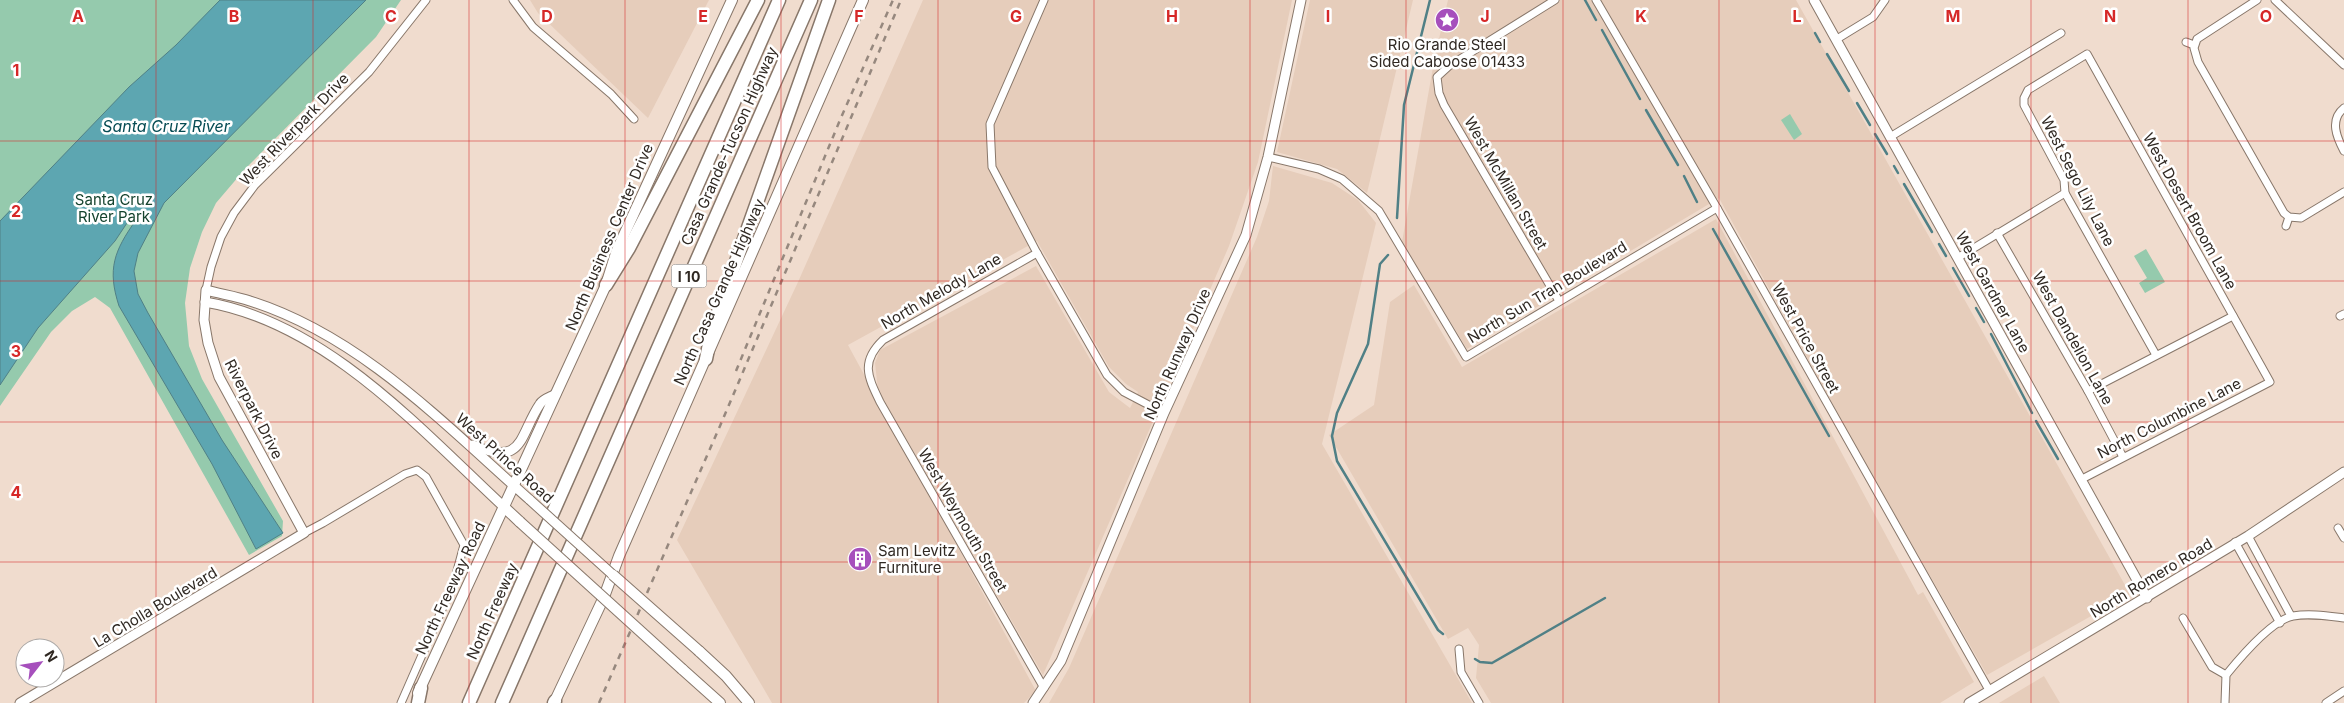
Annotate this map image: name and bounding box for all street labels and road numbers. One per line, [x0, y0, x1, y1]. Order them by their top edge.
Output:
street label: Casa Grande-Tucson Highway [676, 43, 782, 248]
street label: West Riverpark Drive [235, 69, 353, 189]
street label: West McMillan Street [1460, 113, 1552, 253]
street label: West Sego Lily Lane [2037, 113, 2119, 249]
street label: West Desert Broom Lane [2139, 129, 2241, 293]
street label: North Business Center Drive [561, 141, 657, 333]
street label: North Casa Grande Highway [669, 195, 769, 388]
street label: West Gardner Lane [1952, 228, 2034, 356]
street label: North Sun Tran Boulevard [1464, 237, 1630, 347]
street label: North Melody Lane [878, 249, 1004, 333]
road number: I 10 [672, 264, 706, 288]
street label: West Dandelion Lane [2028, 268, 2118, 408]
street label: West Price Street [1768, 280, 1844, 396]
street label: North Runway Drive [1139, 285, 1215, 423]
street label: Riverpark Drive [221, 356, 287, 462]
street label: North Columbine Lane [2094, 373, 2244, 463]
street label: West Prince Road [452, 409, 558, 507]
street label: West Weymouth Street [914, 445, 1012, 595]
street label: North Freeway Road [411, 518, 489, 658]
street label: North Romero Road [2086, 534, 2216, 622]
street label: North Freeway [462, 559, 522, 662]
street label: La Cholla Boulevard [90, 563, 220, 651]

